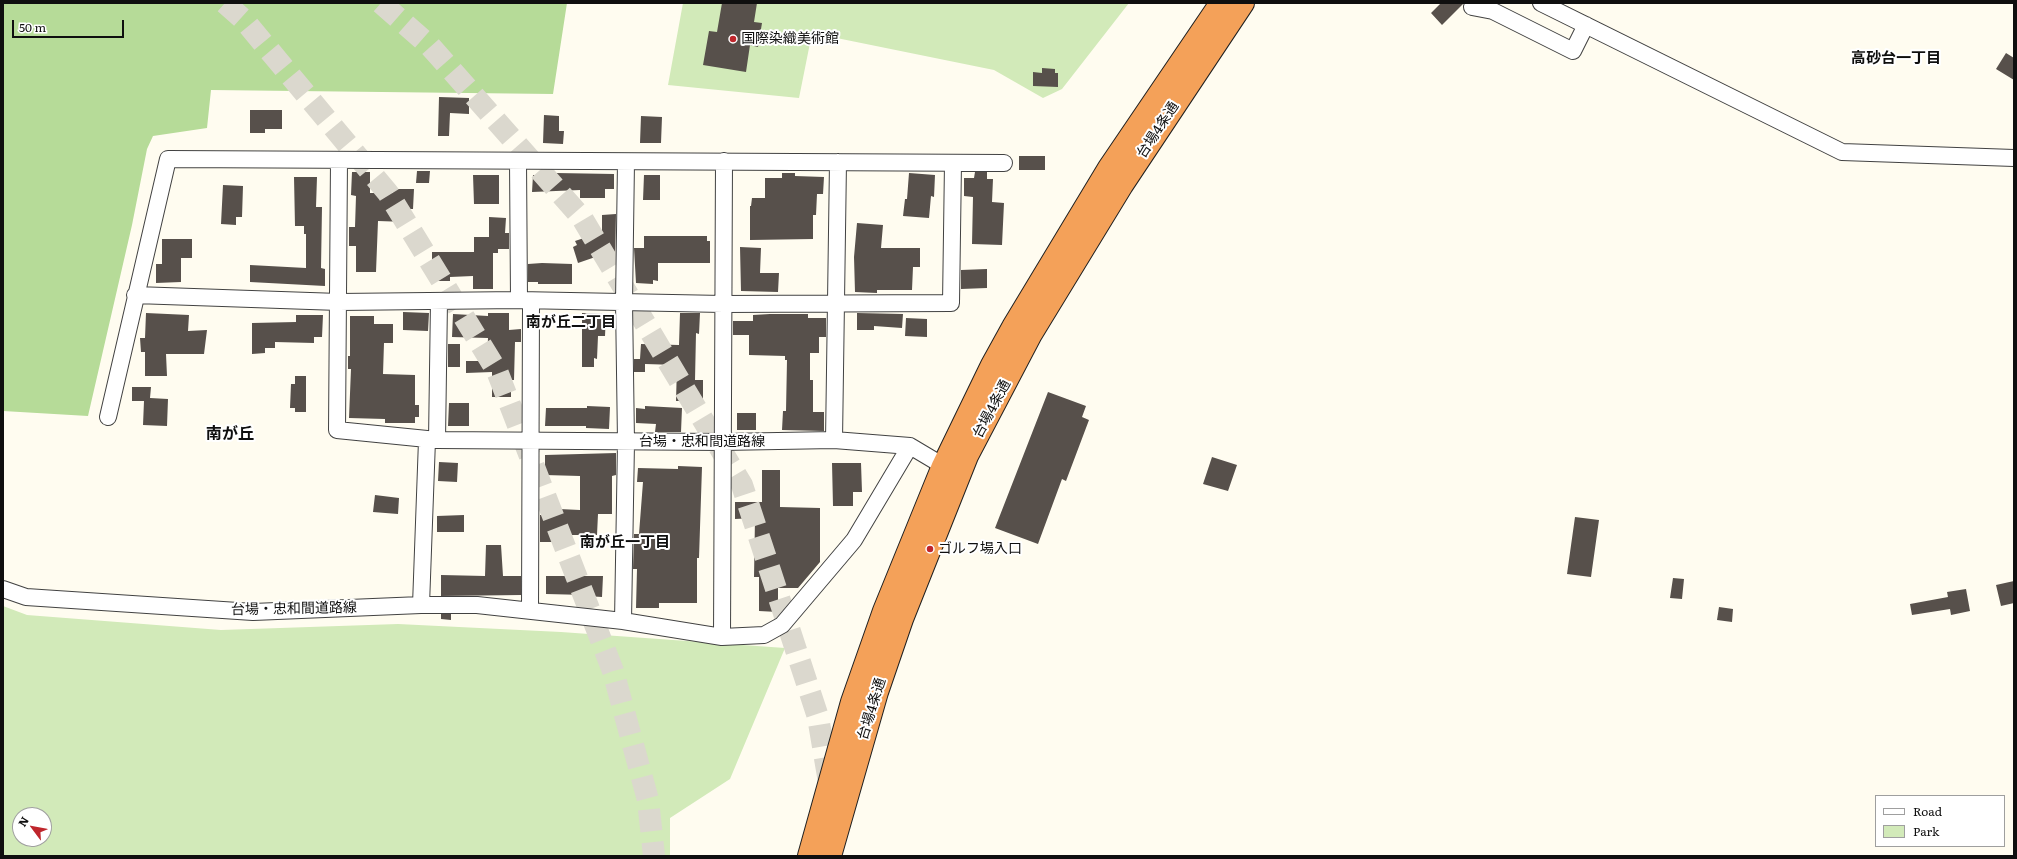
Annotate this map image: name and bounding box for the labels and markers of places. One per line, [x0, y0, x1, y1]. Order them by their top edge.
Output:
place label: 国際染織美術館 [741, 31, 839, 47]
marker: 国際染織美術館 [728, 34, 738, 44]
place label: ゴルフ場入口 [938, 541, 1022, 557]
marker: ゴルフ場入口 [925, 544, 935, 554]

